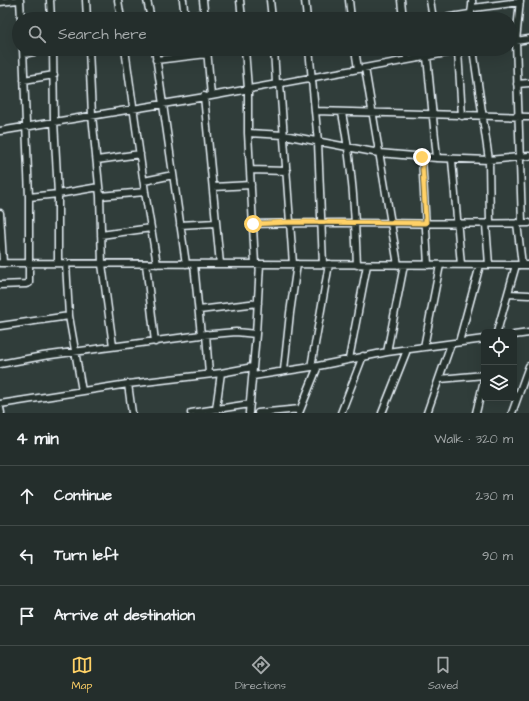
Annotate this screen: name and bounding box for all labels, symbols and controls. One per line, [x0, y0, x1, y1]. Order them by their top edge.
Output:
search box [12, 12, 517, 56]
icon: search [26, 23, 48, 45]
text: Search here [58, 24, 147, 45]
route end [413, 148, 431, 166]
route start [244, 215, 262, 233]
map controls [481, 329, 517, 401]
button: locate [481, 329, 517, 365]
button: layers [481, 365, 517, 401]
text: 4 min [16, 427, 59, 451]
text: Walk · 320 m [434, 430, 513, 448]
icon: ahead [16, 485, 38, 507]
text: Continue [54, 485, 112, 506]
text: 230 m [475, 487, 513, 505]
icon: left [16, 545, 38, 567]
text: Turn left [54, 545, 118, 566]
text: 90 m [482, 547, 513, 565]
icon: arrive [16, 605, 38, 627]
text: Arrive at destination [54, 605, 195, 626]
tab: Map [71, 654, 93, 693]
tab: Directions [235, 654, 286, 693]
tab: Saved [428, 654, 458, 693]

